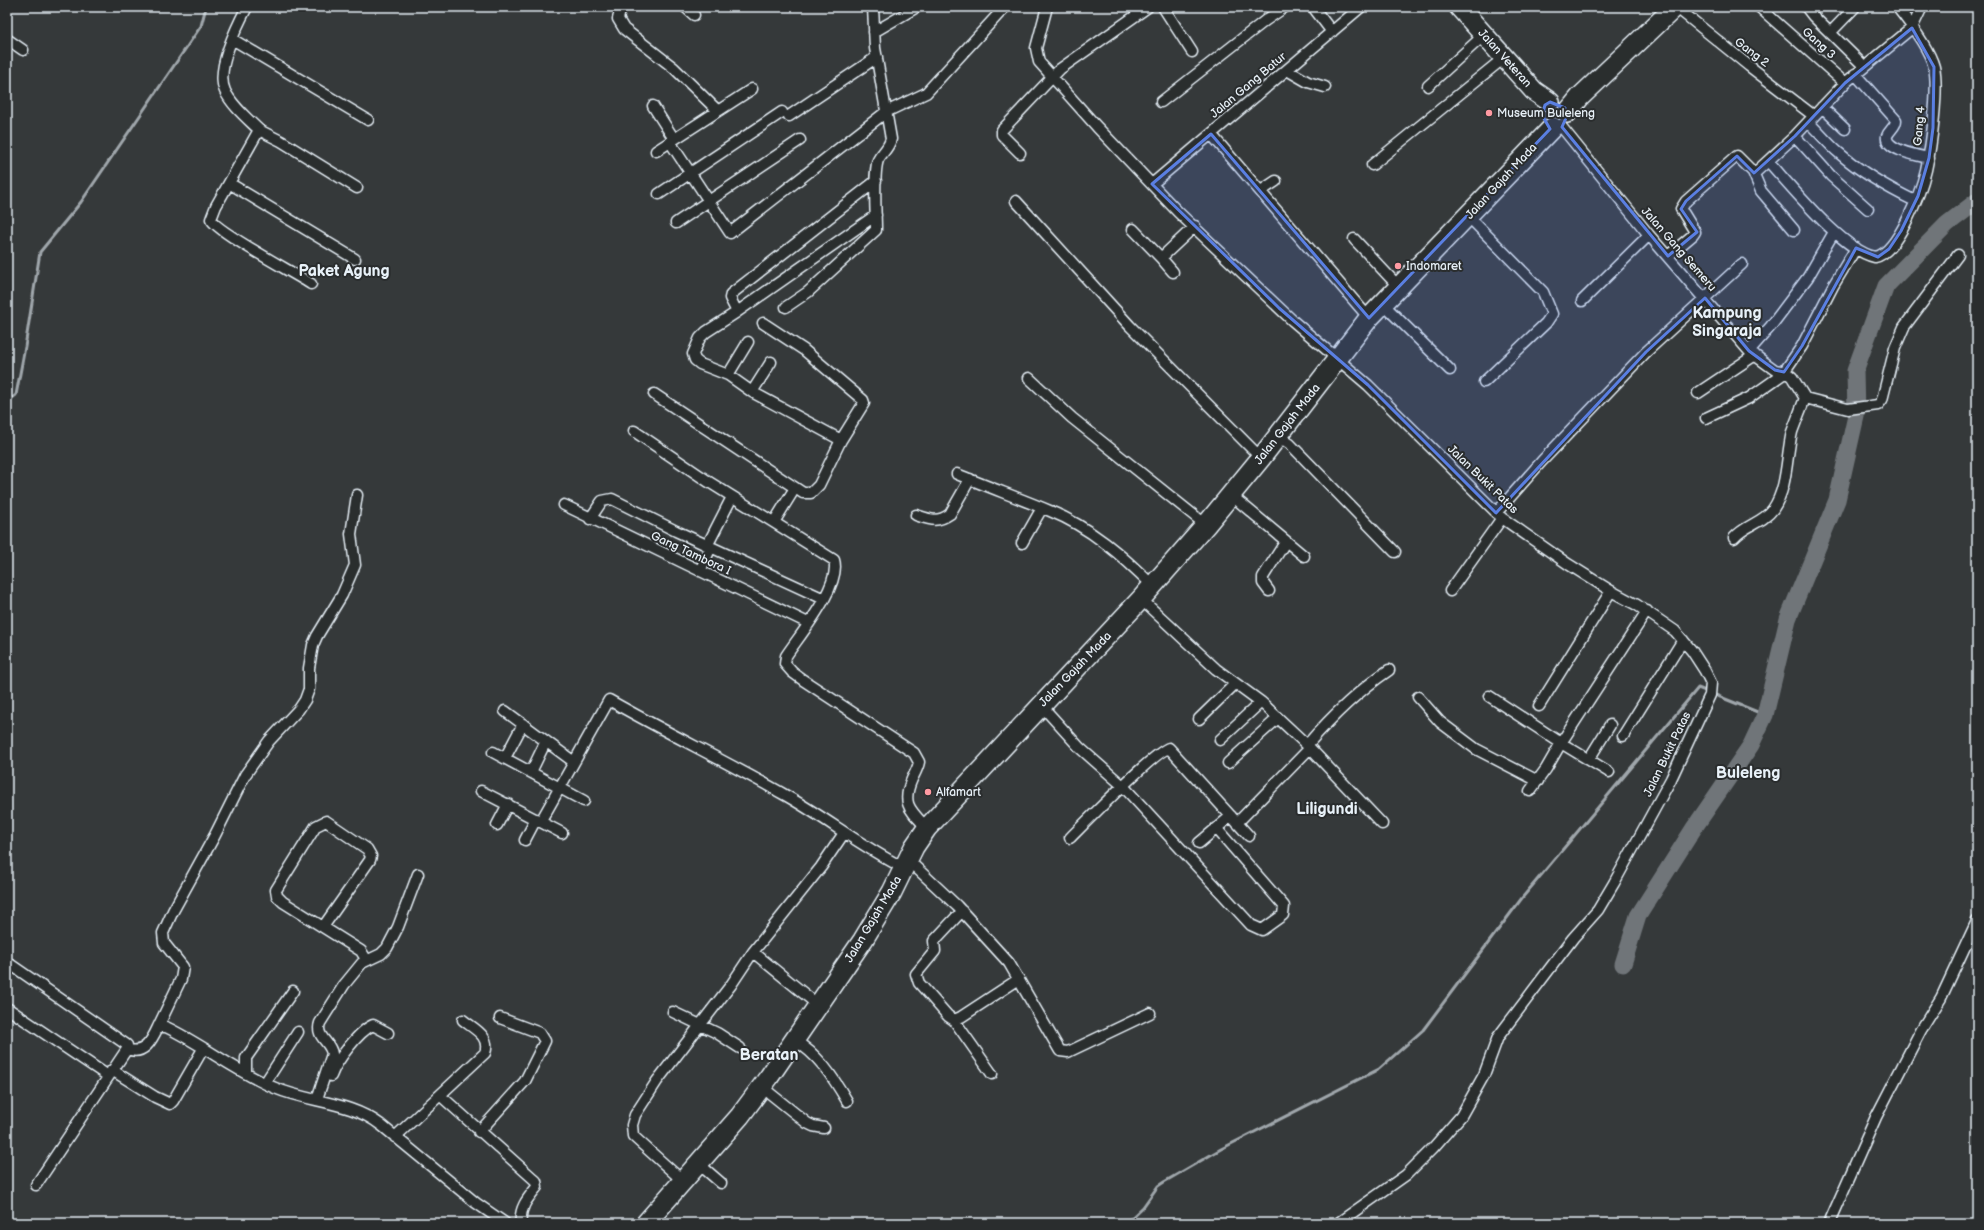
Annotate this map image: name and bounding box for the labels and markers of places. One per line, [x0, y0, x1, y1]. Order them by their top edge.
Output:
place label: Museum Buleleng [1497, 106, 1595, 121]
marker: Museum Buleleng [1484, 108, 1494, 118]
place label: Indomaret [1406, 259, 1462, 274]
marker: Indomaret [1393, 261, 1403, 271]
place label: Alfamart [936, 785, 981, 800]
marker: Alfamart [923, 787, 933, 797]

